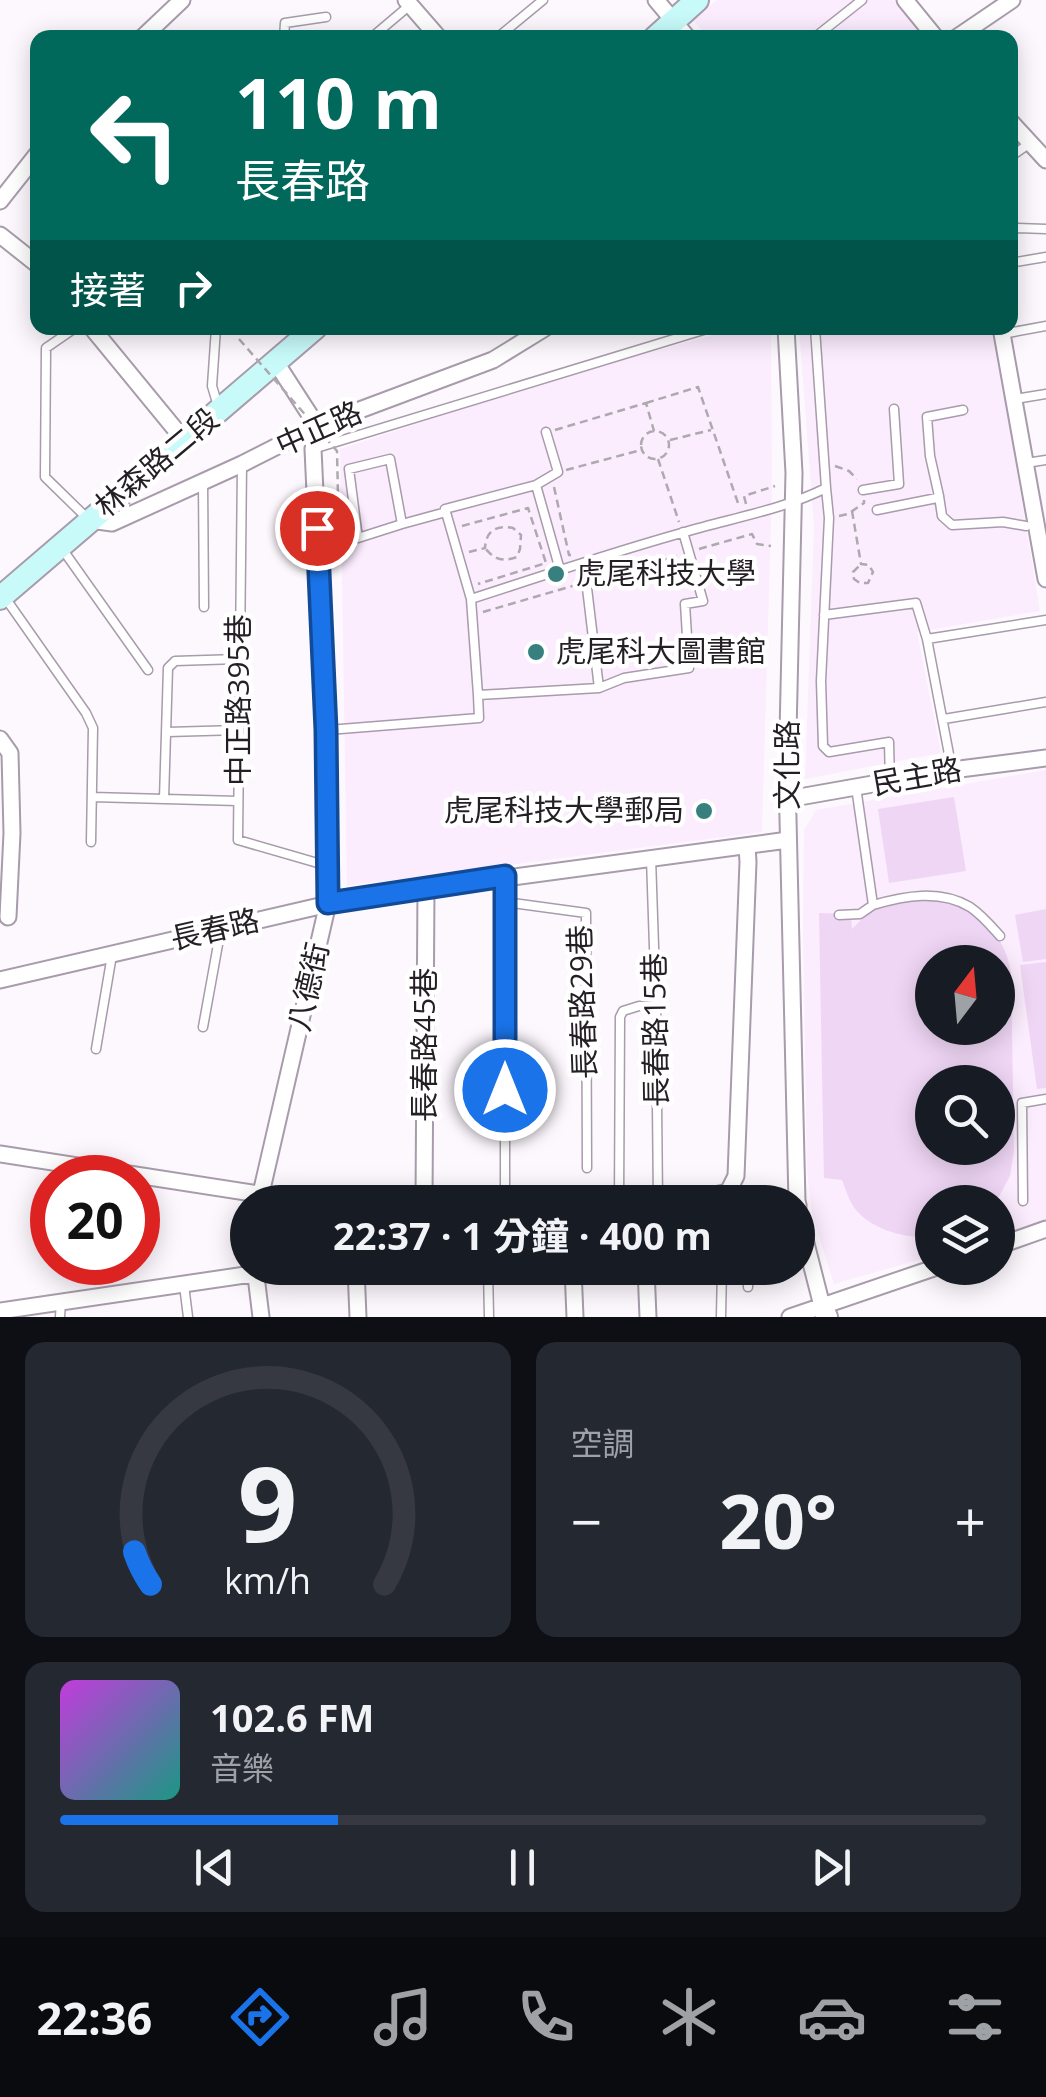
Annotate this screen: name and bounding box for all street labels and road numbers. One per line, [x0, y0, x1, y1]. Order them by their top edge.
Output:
street label: 中正路 [269, 391, 368, 465]
street label: 林森路二段 [85, 398, 227, 526]
street label: 中正路395巷 [217, 614, 258, 786]
street label: 文化路 [766, 720, 807, 810]
street label: 民主路 [869, 748, 965, 804]
street label: 長春路 [166, 898, 263, 959]
street label: 長春路29巷 [558, 924, 605, 1080]
street label: 八德街 [277, 938, 338, 1035]
street label: 長春路15巷 [633, 953, 676, 1108]
street label: 長春路45巷 [403, 968, 444, 1122]

